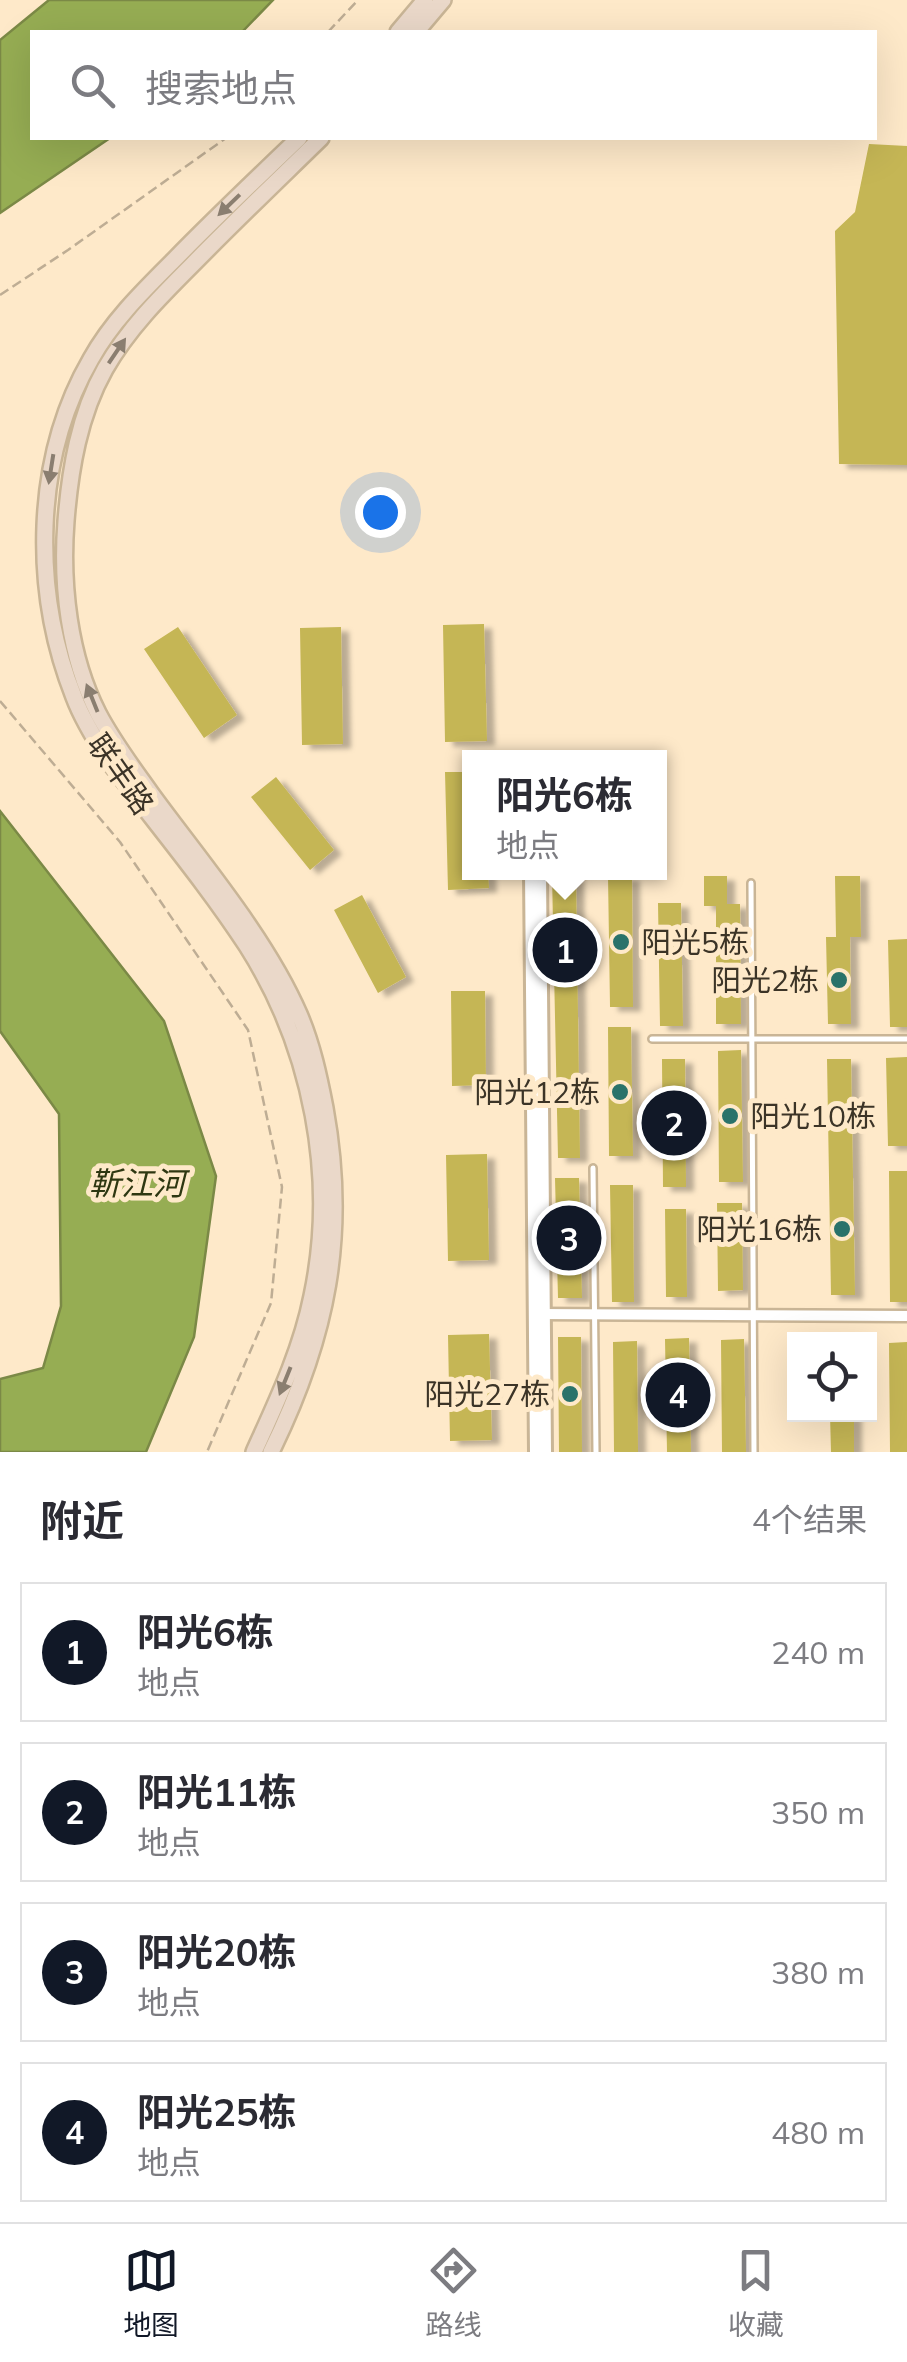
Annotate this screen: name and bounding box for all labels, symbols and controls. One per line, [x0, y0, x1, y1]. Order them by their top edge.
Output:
search box [30, 30, 877, 140]
icon: search [65, 58, 120, 113]
text: 搜索地点 [145, 64, 297, 112]
one-way arrow [217, 193, 241, 216]
one-way arrow [107, 338, 126, 365]
one-way arrow [43, 454, 58, 485]
your location [355, 487, 406, 538]
one-way arrow [84, 682, 100, 712]
street label: 联丰路 [80, 726, 162, 822]
popup [462, 750, 667, 880]
text: 阳光6栋 [496, 771, 633, 819]
text: 地点 [496, 825, 560, 865]
pin: 1 [532, 912, 598, 988]
place label: 阳光5栋 [641, 923, 749, 961]
marker: 阳光5栋 [610, 931, 632, 953]
place label: 阳光2栋 [711, 961, 819, 999]
marker: 阳光2栋 [828, 969, 850, 991]
place label: 阳光12栋 [474, 1073, 600, 1111]
marker: 阳光12栋 [609, 1081, 631, 1103]
pin: 2 [642, 1086, 706, 1160]
place label: 阳光10栋 [750, 1097, 876, 1135]
marker: 阳光10栋 [719, 1105, 741, 1127]
water label: 靳江河 [89, 1163, 191, 1203]
pin: 3 [536, 1200, 602, 1276]
place label: 阳光16栋 [696, 1210, 822, 1248]
marker: 阳光16栋 [831, 1218, 853, 1240]
map controls [787, 1332, 877, 1422]
button: locate [787, 1332, 877, 1422]
pin: 4 [646, 1358, 710, 1432]
one-way arrow [277, 1366, 293, 1396]
place label: 阳光27栋 [424, 1375, 550, 1413]
marker: 阳光27栋 [559, 1383, 581, 1405]
text: 附近 [40, 1494, 124, 1547]
text: 4个结果 [752, 1499, 867, 1539]
text: 阳光6栋 [137, 1608, 274, 1656]
text: 1 [65, 1632, 84, 1672]
text: 240 m [771, 1632, 865, 1672]
text: 地点 [137, 1662, 201, 1702]
text: 阳光11栋 [137, 1768, 297, 1816]
text: 2 [65, 1792, 84, 1832]
text: 350 m [771, 1792, 865, 1832]
text: 地点 [137, 1822, 201, 1862]
text: 阳光20栋 [137, 1928, 297, 1976]
text: 3 [65, 1952, 84, 1992]
text: 380 m [771, 1952, 865, 1992]
text: 地点 [137, 1982, 201, 2022]
text: 阳光25栋 [137, 2088, 297, 2136]
text: 4 [65, 2112, 84, 2152]
text: 480 m [771, 2112, 865, 2152]
text: 地点 [137, 2142, 201, 2182]
tab: 地图 [123, 2243, 179, 2343]
tab: 路线 [425, 2243, 482, 2343]
tab: 收藏 [728, 2243, 784, 2343]

